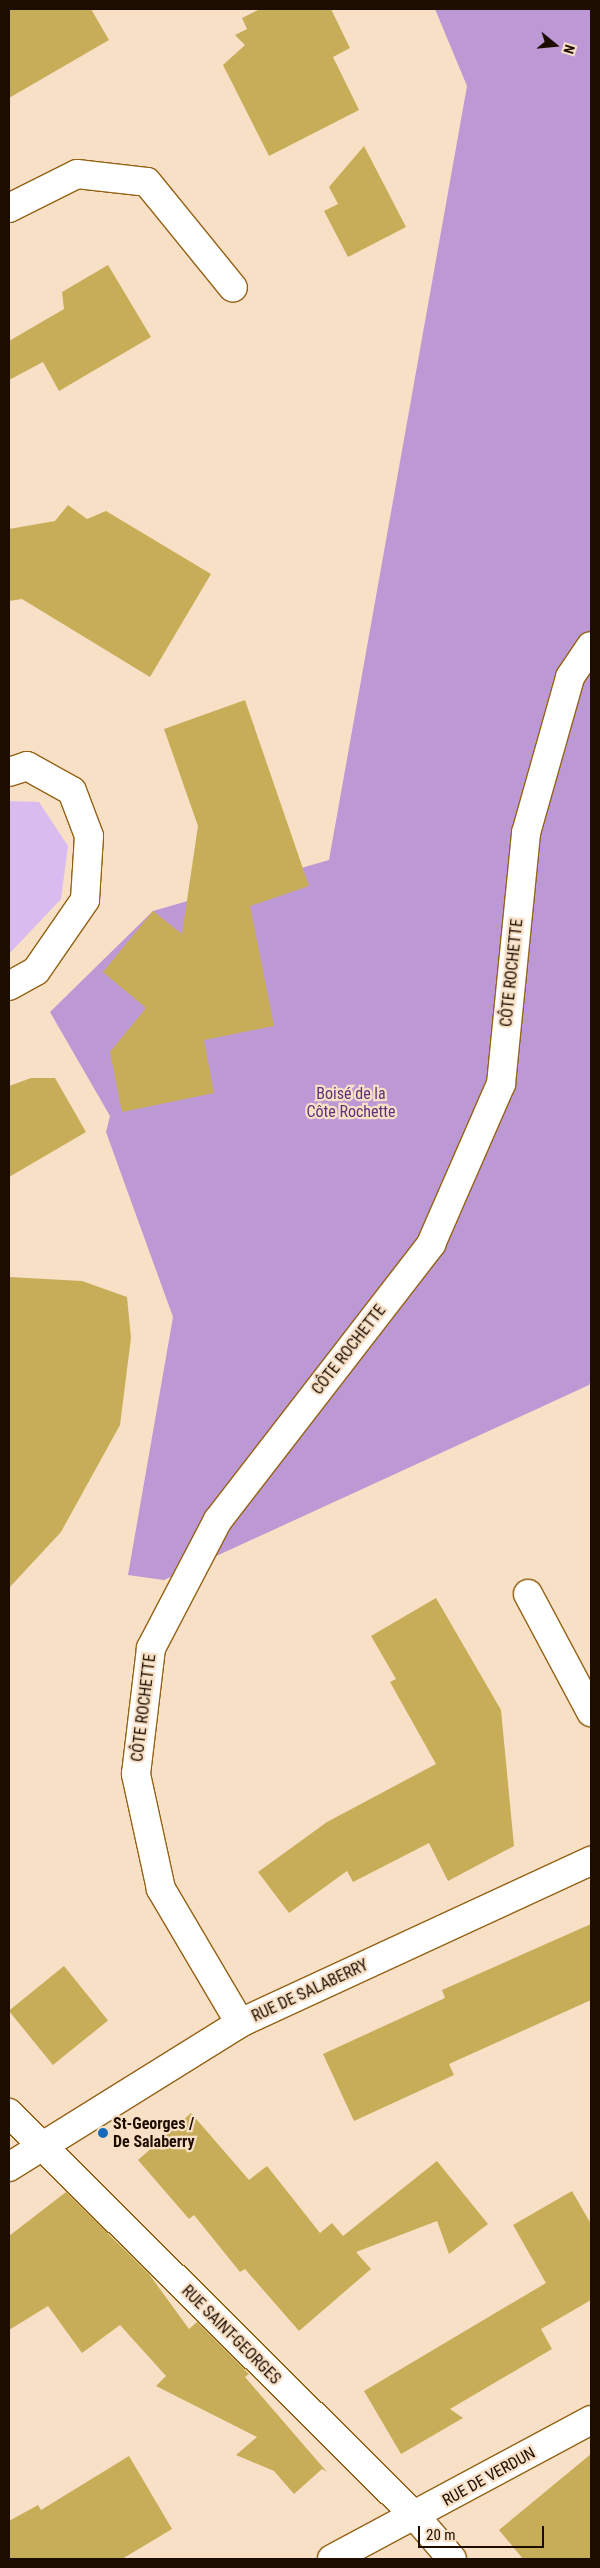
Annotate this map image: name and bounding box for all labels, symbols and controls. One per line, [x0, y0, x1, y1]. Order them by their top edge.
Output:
north arrow [530, 20, 580, 70]
text: N [560, 43, 578, 56]
street label: CÔTE ROCHETTE [497, 918, 527, 1028]
park label: Boisé de la Côte Rochette [306, 1084, 396, 1122]
street label: CÔTE ROCHETTE [308, 1301, 390, 1399]
street label: CÔTE ROCHETTE [128, 1653, 160, 1763]
street label: RUE DE SALABERRY [249, 1956, 371, 2026]
place label: St-Georges / De Salaberry [113, 2114, 195, 2152]
marker: St-Georges / De Salaberry [97, 2127, 109, 2139]
street label: RUE SAINT-GEORGES [178, 2282, 284, 2388]
street label: RUE DE VERDUN [439, 2444, 539, 2510]
scale bar [420, 2516, 546, 2548]
text: 20 m [426, 2526, 456, 2544]

